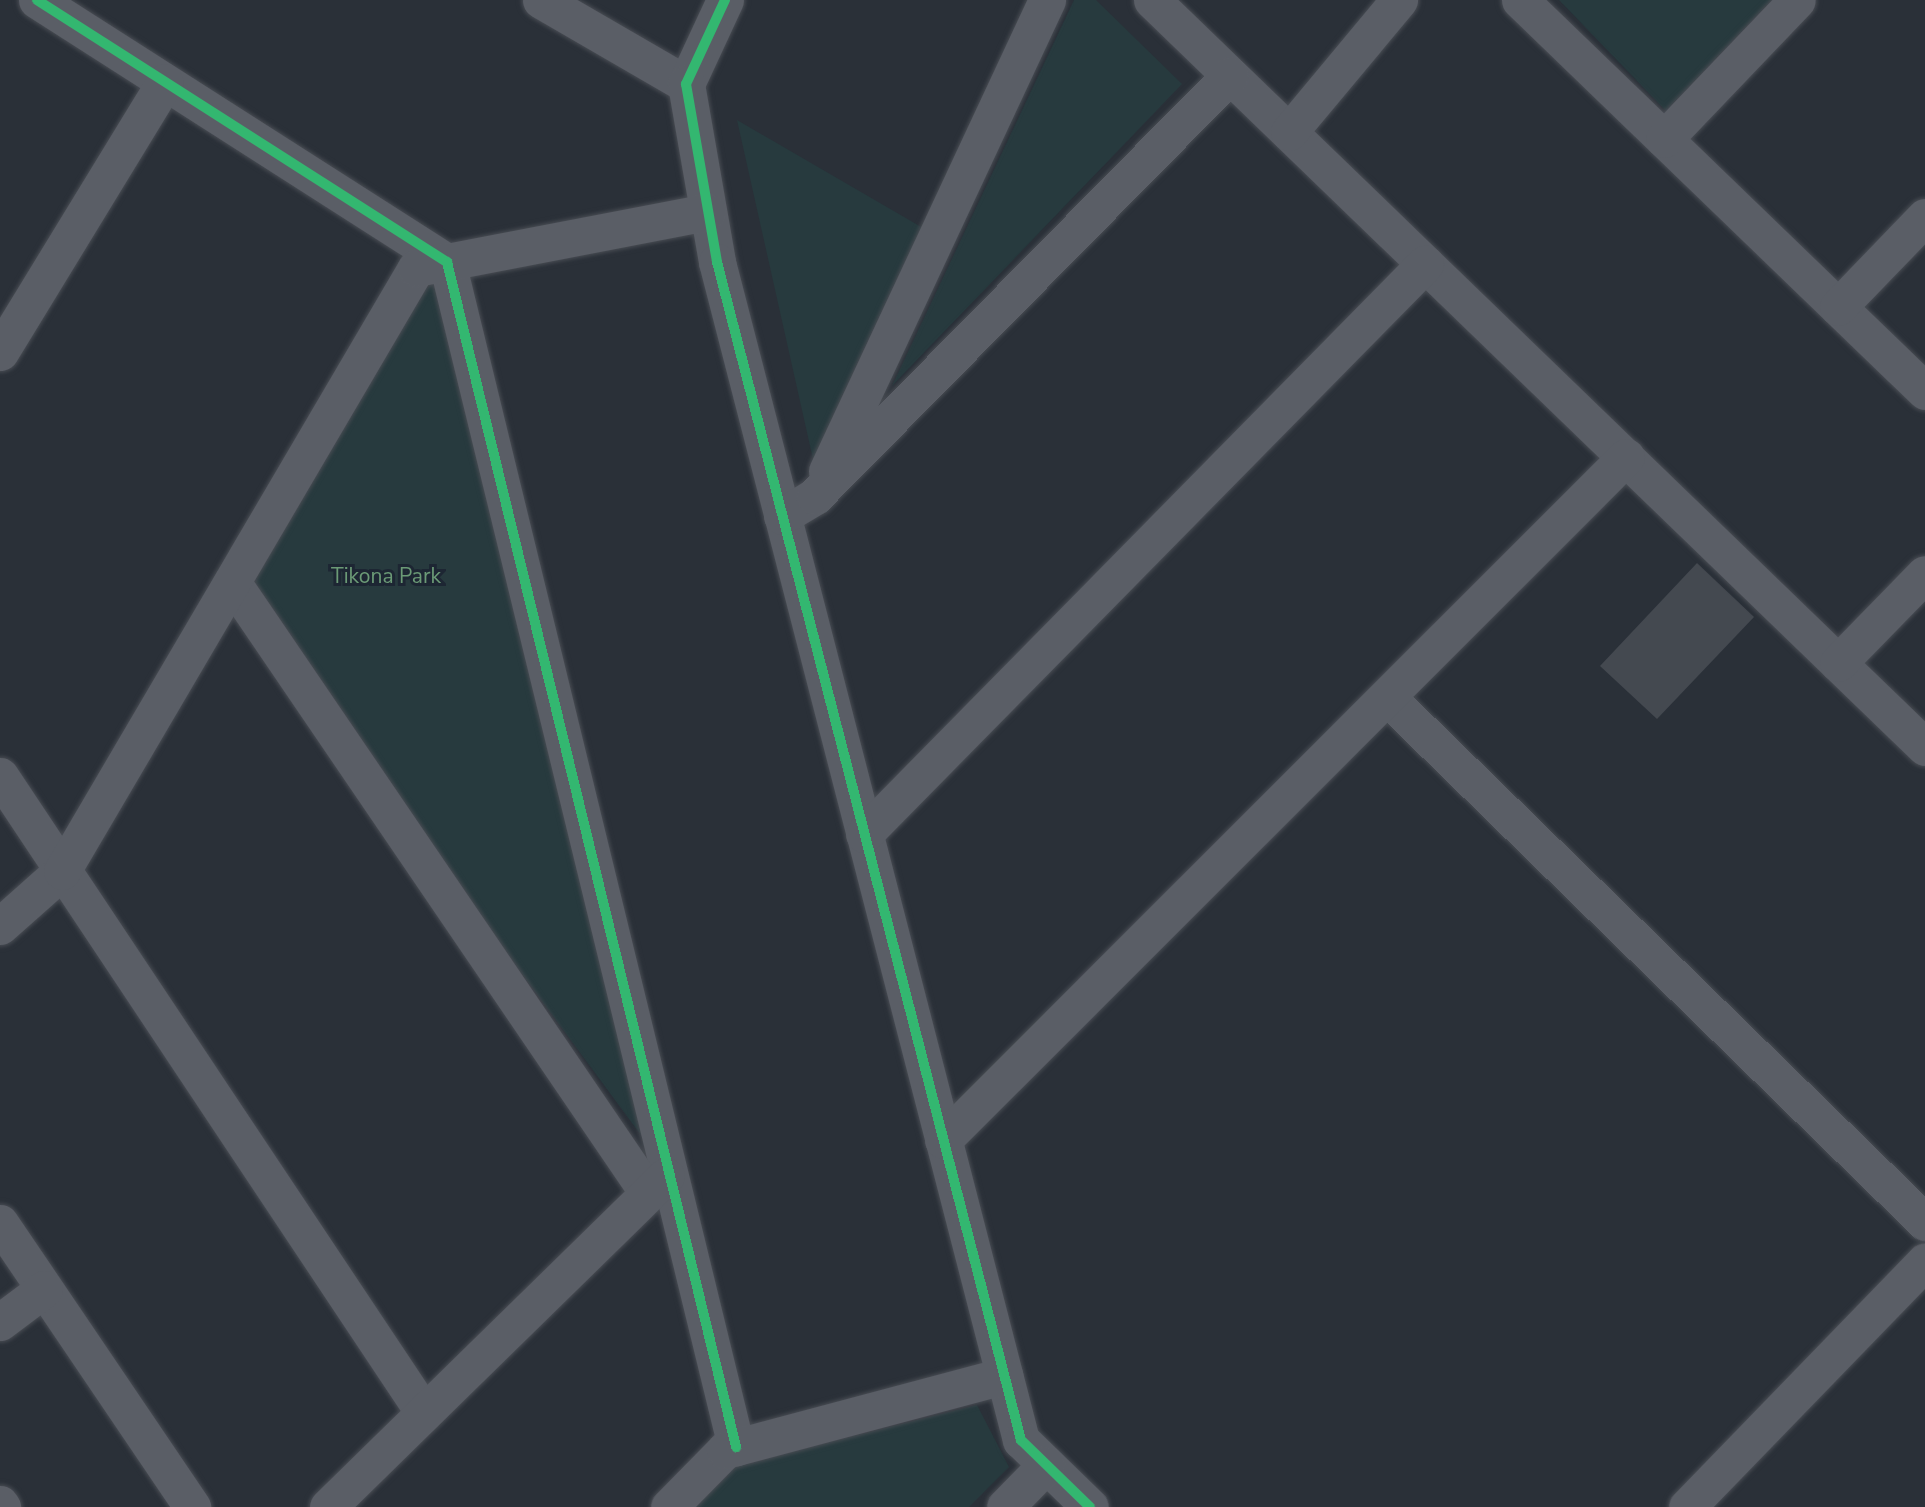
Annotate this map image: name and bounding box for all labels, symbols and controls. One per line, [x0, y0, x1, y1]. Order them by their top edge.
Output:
park label: Tikona Park [331, 563, 441, 589]

